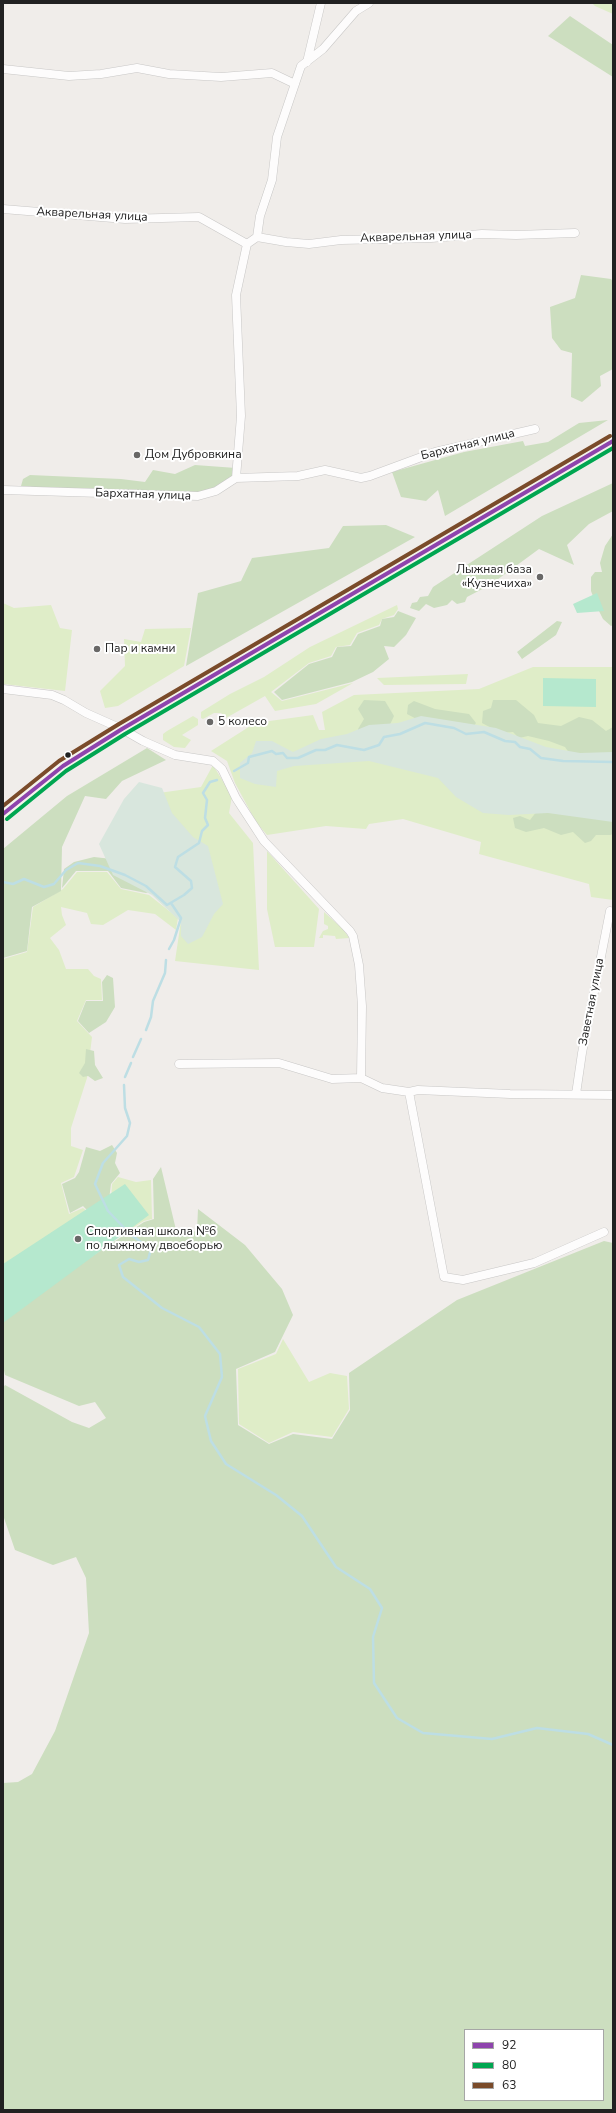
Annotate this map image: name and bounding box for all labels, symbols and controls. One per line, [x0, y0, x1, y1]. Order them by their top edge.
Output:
street label: Акварельная улица [36, 205, 148, 225]
street label: Акварельная улица [360, 228, 472, 246]
street label: Бархатная улица [420, 426, 516, 464]
place label: Дом Дубровкина [145, 448, 242, 462]
marker: Дом Дубровкина [132, 450, 142, 460]
street label: Бархатная улица [95, 486, 191, 504]
place label: Лыжная база «Кузнечиха» [456, 563, 532, 591]
marker: Лыжная база «Кузнечиха» [535, 572, 545, 582]
place label: Пар и камни [105, 642, 176, 656]
marker: Пар и камни [92, 644, 102, 654]
place label: 5 колесо [218, 715, 267, 729]
marker: 5 колесо [205, 717, 215, 727]
unlabelled marker [63, 750, 73, 760]
street label: Заветная улица [576, 957, 608, 1047]
place label: Спортивная школа №6 по лыжному двоеборью [86, 1225, 222, 1253]
marker: Спортивная школа №6 по лыжному двоеборью [73, 1234, 83, 1244]
legend [464, 2029, 604, 2101]
text: 92 [502, 2037, 516, 2053]
text: 80 [502, 2057, 516, 2073]
text: 63 [502, 2077, 516, 2093]

